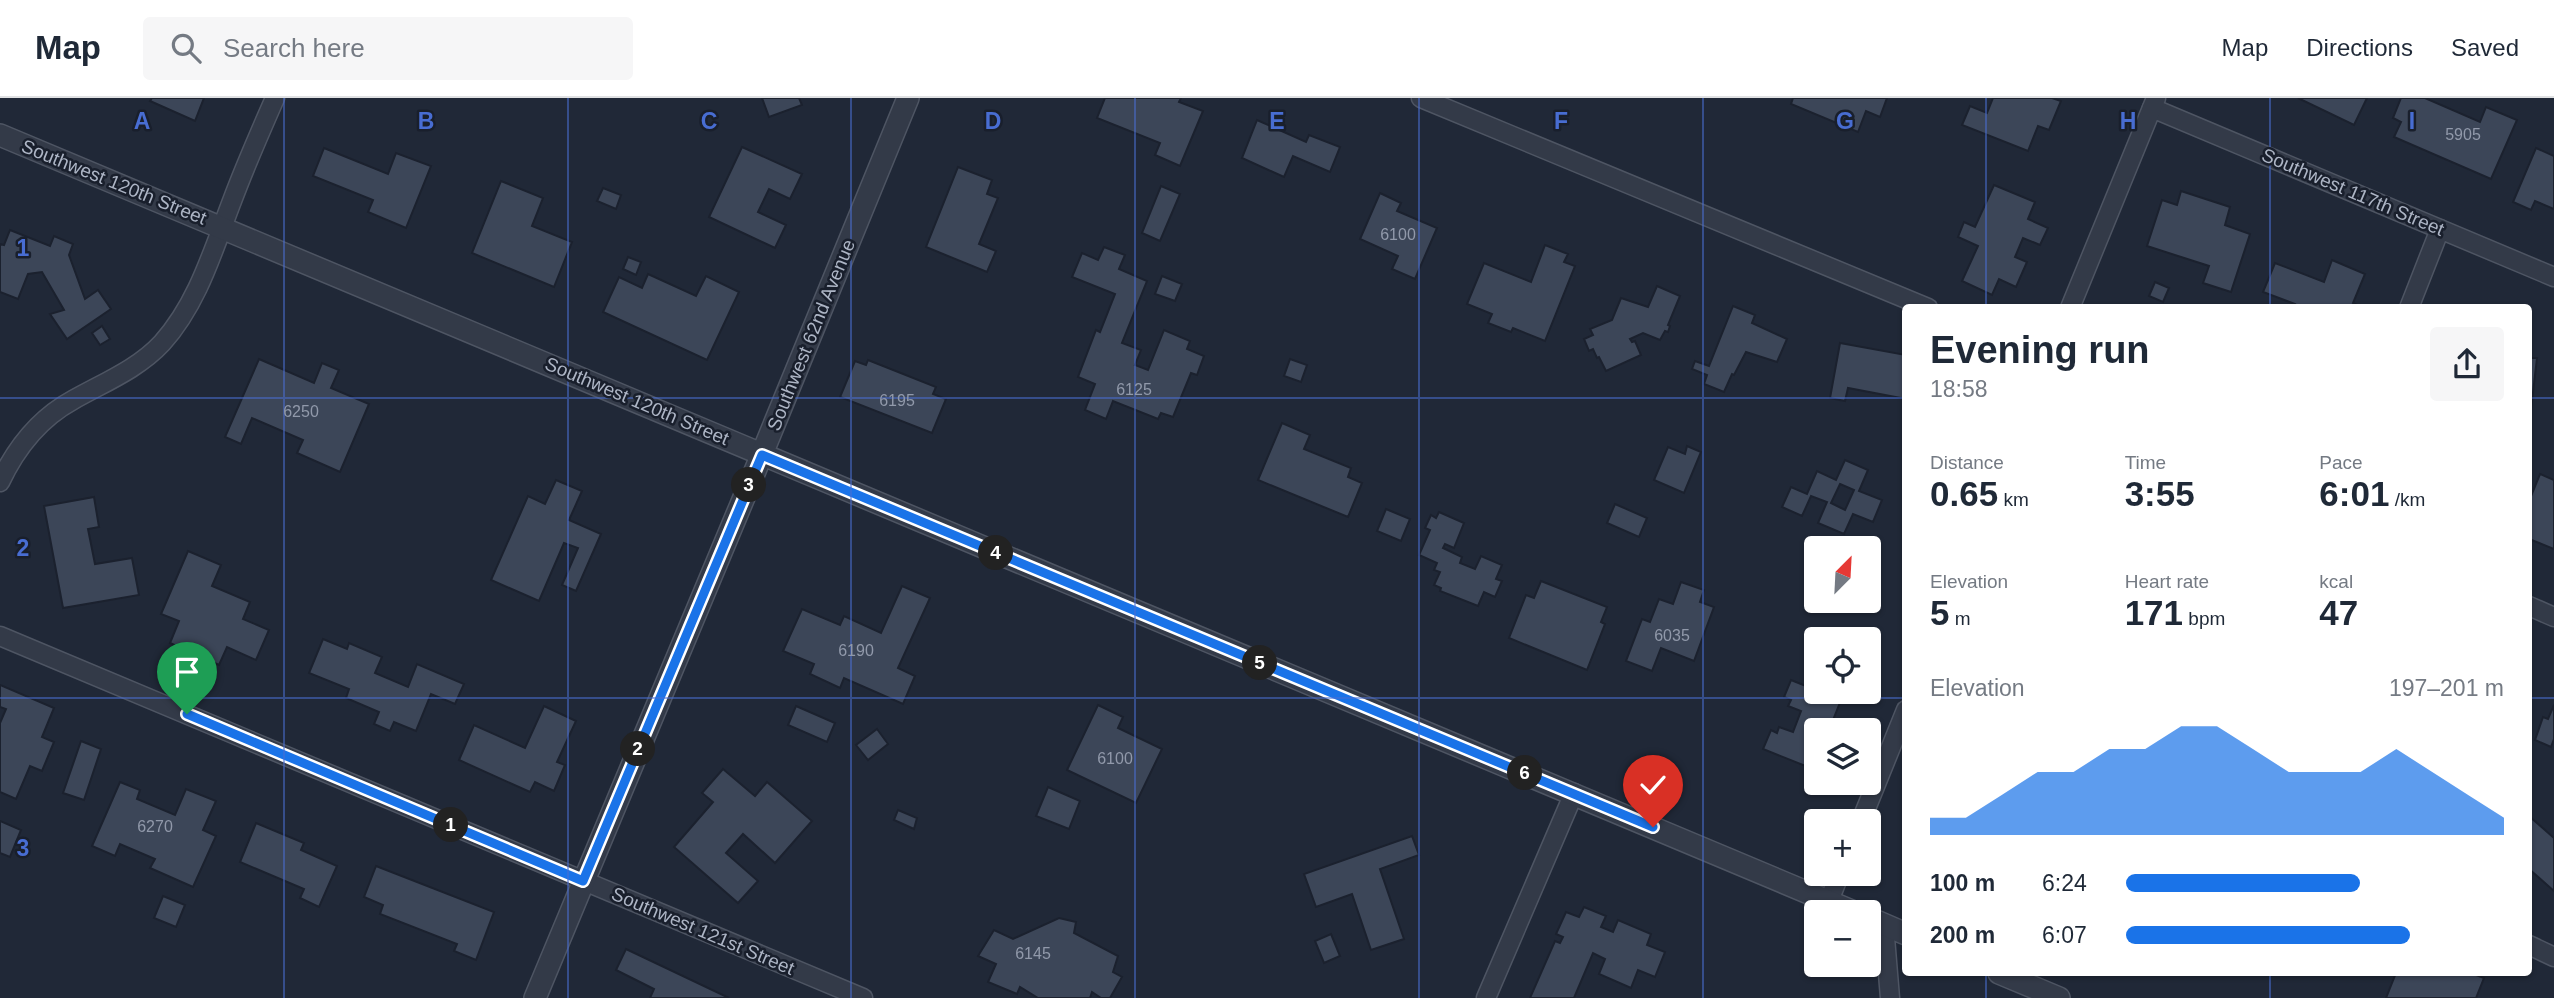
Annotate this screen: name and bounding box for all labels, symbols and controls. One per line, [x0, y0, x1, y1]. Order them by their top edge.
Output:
search box [143, 17, 633, 80]
text: Map [35, 29, 101, 66]
icon: search [167, 29, 205, 67]
text: Search here [223, 33, 365, 63]
text: Map [2222, 34, 2268, 61]
text: Directions [2306, 34, 2413, 61]
text: Saved [2451, 34, 2519, 61]
text: A [134, 108, 150, 134]
text: B [418, 108, 434, 134]
text: C [701, 108, 717, 134]
text: D [985, 108, 1001, 134]
text: E [1269, 108, 1285, 134]
text: F [1554, 108, 1568, 134]
text: G [1836, 108, 1854, 134]
text: H [2120, 108, 2136, 134]
text: I [2409, 108, 2415, 134]
house number: 5905 [2445, 126, 2481, 143]
street label: Southwest 120th Street [18, 135, 210, 229]
street label: Southwest 117th Street [2259, 144, 2448, 240]
house number: 6100 [1380, 226, 1416, 243]
text: 1 [17, 235, 30, 261]
street label: Southwest 62nd Avenue [763, 236, 859, 434]
button: share [2430, 327, 2504, 401]
text: Evening run [1930, 329, 2150, 371]
street label: Southwest 120th Street [542, 353, 733, 450]
text: 18:58 [1930, 376, 1988, 402]
house number: 6125 [1116, 381, 1152, 398]
house number: 6195 [879, 392, 915, 409]
house number: 6250 [283, 403, 319, 420]
text: Distance [1930, 452, 2004, 473]
text: Time [2125, 452, 2166, 473]
text: Pace [2319, 452, 2363, 473]
pin: 3 [732, 468, 766, 502]
text: 3 [743, 474, 754, 495]
text: 0.65 [1930, 474, 1998, 513]
text: 3:55 [2125, 474, 2195, 513]
text: 6:01 [2319, 474, 2389, 513]
text: km [1998, 489, 2029, 510]
text: /km [2389, 489, 2425, 510]
text: 2 [17, 535, 29, 561]
pin: 4 [978, 536, 1014, 570]
north arrow [1804, 536, 1881, 612]
map controls [1804, 536, 1881, 977]
text: 4 [990, 542, 1001, 563]
text: Elevation [1930, 571, 2008, 592]
text: Heart rate [2125, 571, 2209, 592]
text: kcal [2319, 571, 2353, 592]
text: 5 [1930, 593, 1949, 632]
text: 171 [2125, 593, 2183, 632]
text: 47 [2319, 593, 2358, 632]
text: m [1949, 608, 1971, 629]
text: bpm [2183, 608, 2225, 629]
house number: 6035 [1654, 627, 1690, 644]
button: locate [1804, 627, 1881, 704]
pin [157, 642, 217, 714]
house number: 6190 [838, 642, 874, 659]
pin: 5 [1242, 646, 1278, 680]
text: 5 [1254, 652, 1265, 673]
icon: arrive [168, 653, 206, 691]
text: Elevation [1930, 675, 2025, 701]
text: 197–201 m [2389, 675, 2504, 701]
button: layers [1804, 718, 1881, 795]
pin: 2 [620, 732, 656, 766]
text: 2 [632, 738, 643, 759]
house number: 6100 [1097, 750, 1133, 767]
pin [1623, 755, 1683, 827]
pin: 6 [1508, 756, 1542, 790]
text: 6 [1519, 762, 1530, 783]
icon: check [1634, 766, 1672, 804]
pin: 1 [434, 808, 468, 842]
button: + [1804, 809, 1881, 886]
text: 1 [445, 814, 456, 835]
house number: 6270 [137, 818, 173, 835]
text: 3 [17, 835, 29, 861]
text: 100 m [1930, 870, 1995, 896]
text: 6:24 [2042, 870, 2087, 896]
street label: Southwest 121st Street [608, 883, 798, 979]
button: − [1804, 900, 1881, 977]
text: 200 m [1930, 922, 1995, 948]
text: 6:07 [2042, 922, 2087, 948]
house number: 6145 [1015, 945, 1051, 962]

